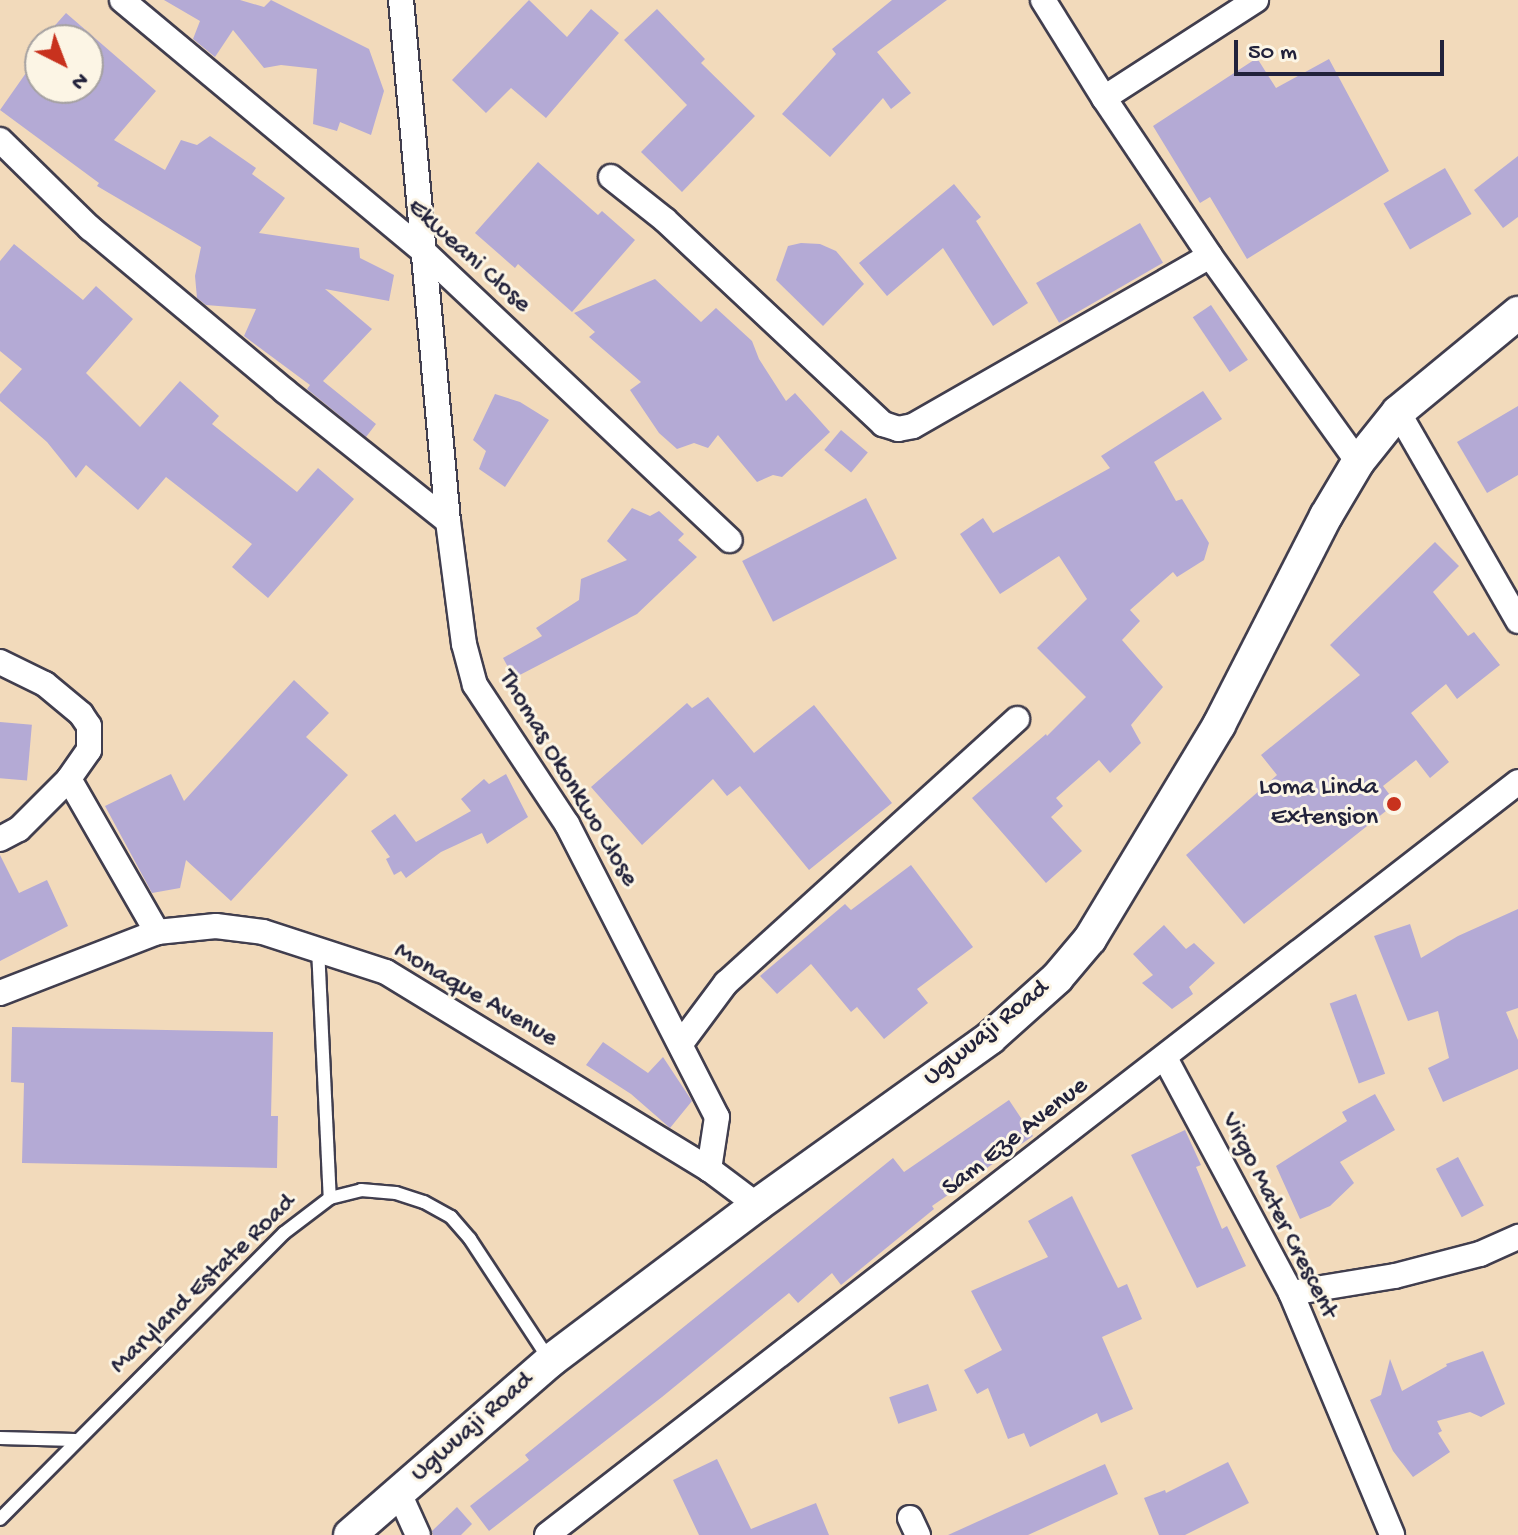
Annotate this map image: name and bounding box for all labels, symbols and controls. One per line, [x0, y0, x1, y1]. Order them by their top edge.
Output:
north arrow [24, 24, 104, 104]
scale bar [1238, 24, 1448, 74]
text: 50 m [1248, 39, 1297, 68]
text: N [65, 66, 93, 95]
street label: Ekweani Close [400, 193, 536, 321]
street label: Thomas Okonkwo Close [490, 665, 644, 893]
place label: Loma Linda Extension [1259, 773, 1378, 834]
marker: Loma Linda Extension [1385, 795, 1403, 813]
street label: Monaque Avenue [388, 937, 562, 1055]
street label: Ugwuaji Road [918, 974, 1056, 1094]
street label: Sam Eze Avenue [937, 1071, 1095, 1205]
street label: Virgo Mater Crescent [1213, 1108, 1343, 1324]
street label: Maryland Estate Road [105, 1188, 303, 1382]
street label: Ugwuaji Road [405, 1366, 541, 1490]

